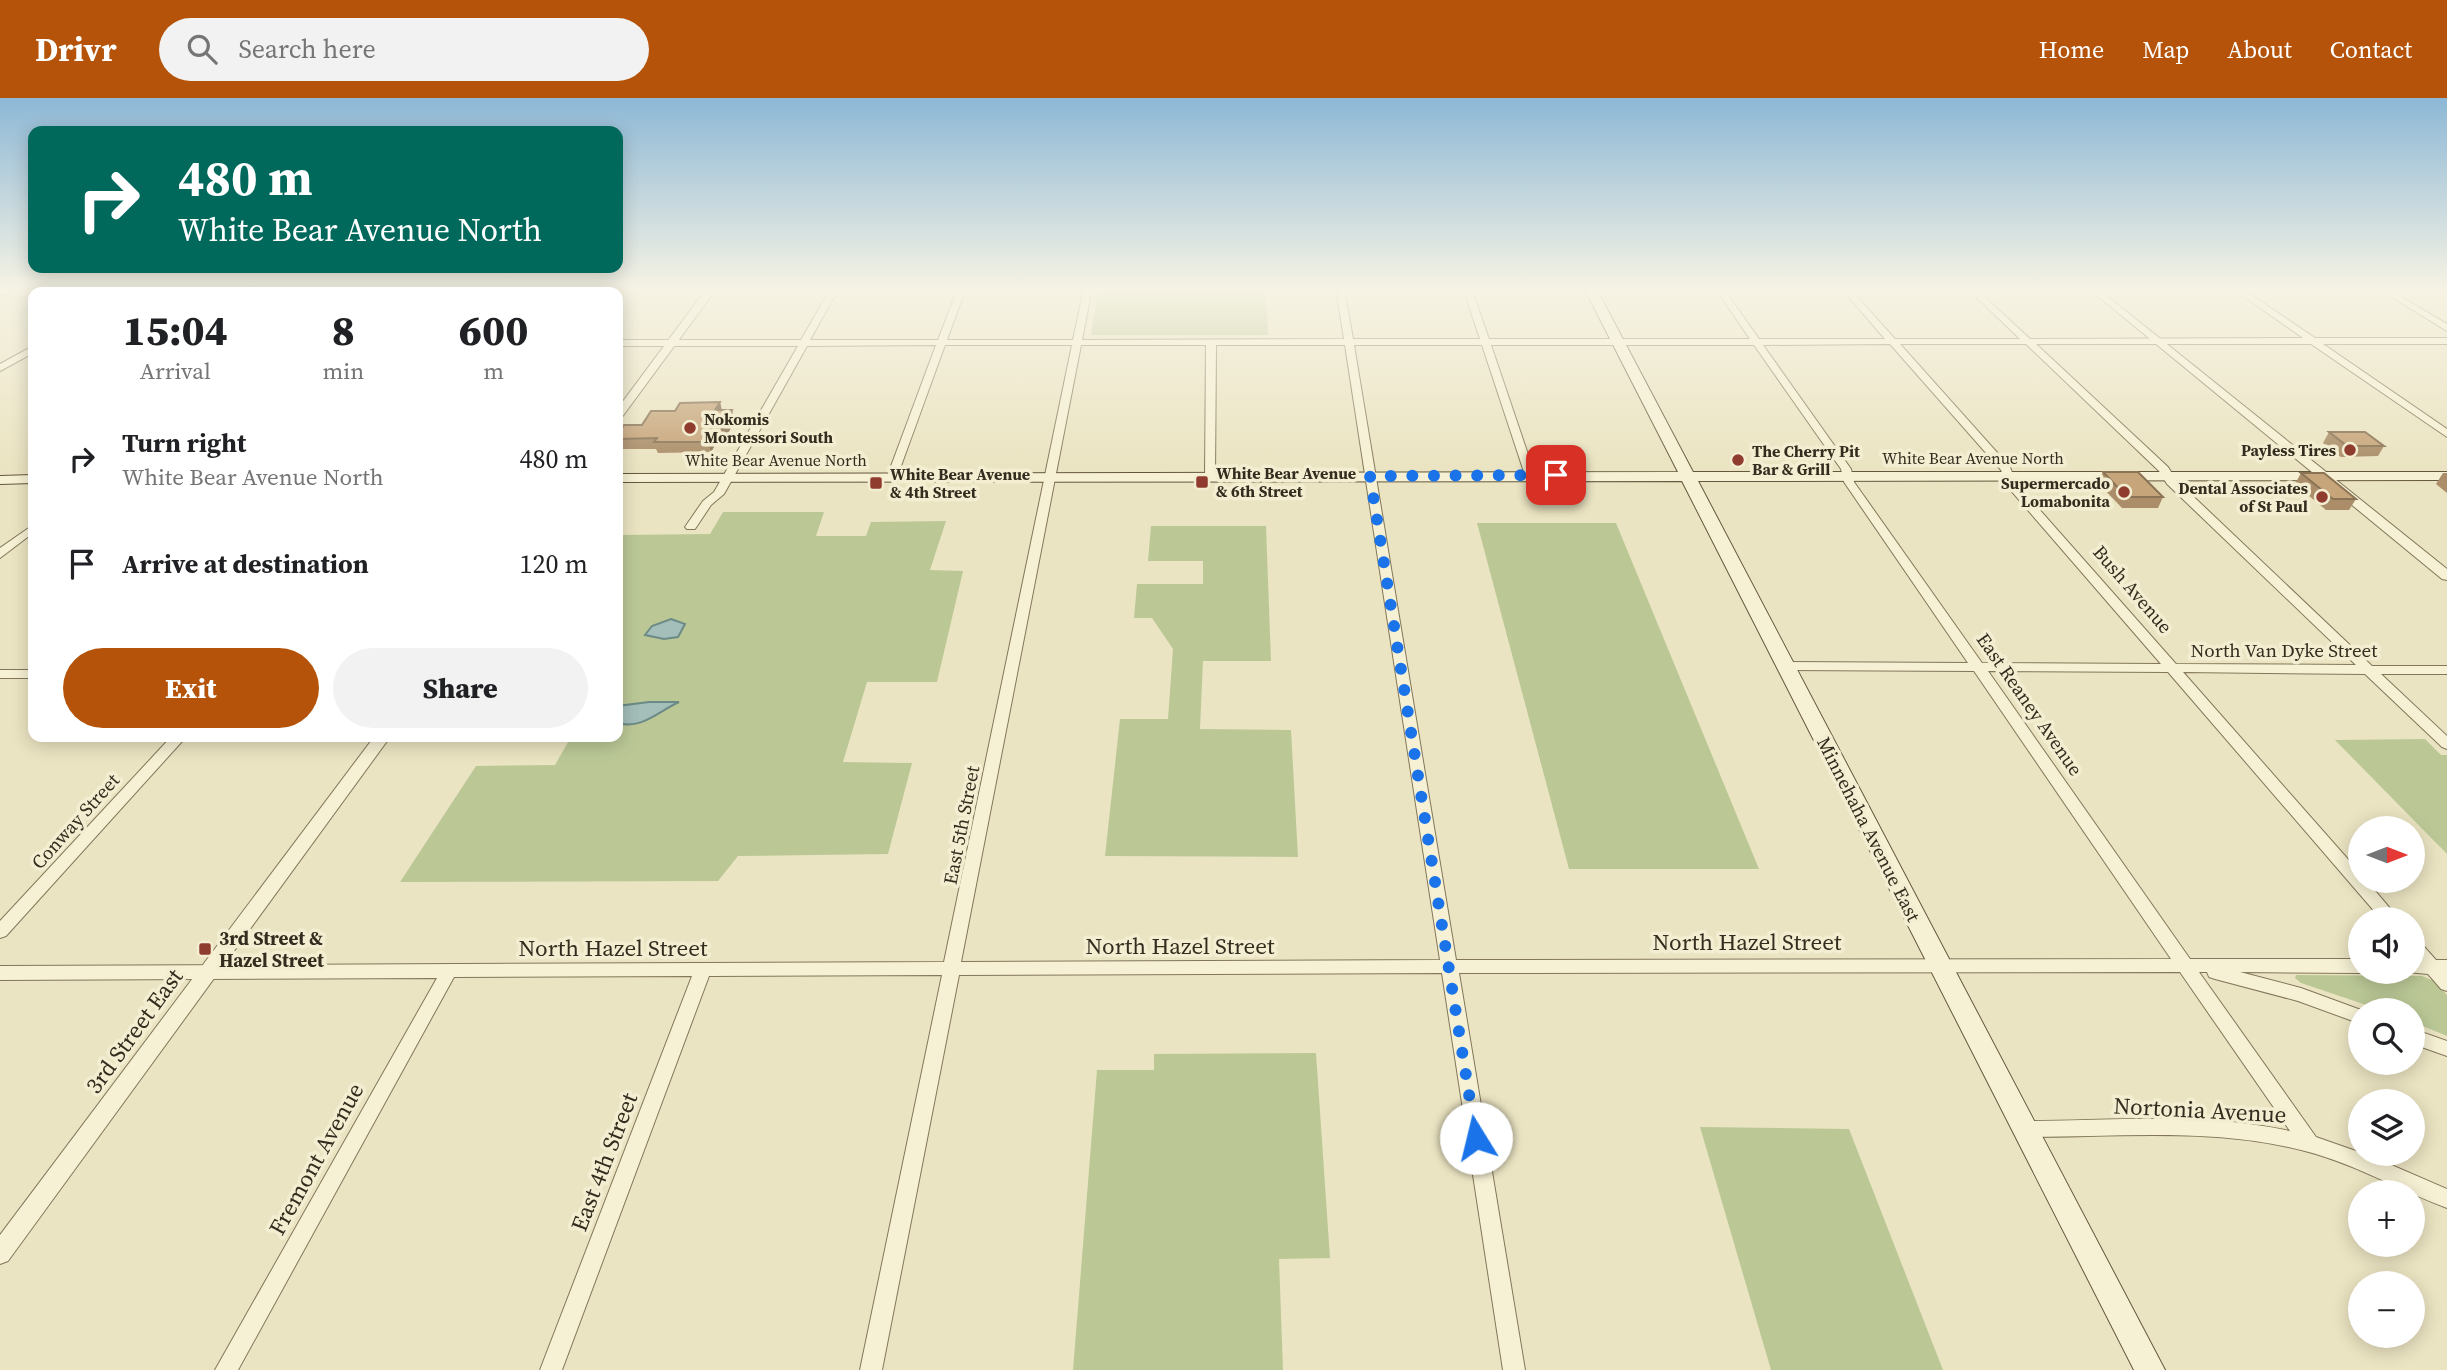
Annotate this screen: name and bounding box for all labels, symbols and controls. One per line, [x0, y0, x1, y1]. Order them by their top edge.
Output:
search box [159, 18, 649, 81]
text: Drivr [35, 27, 117, 72]
icon: search [183, 30, 221, 68]
text: Search here [239, 31, 376, 67]
text: Home [2039, 33, 2104, 66]
text: Map [2142, 33, 2189, 66]
text: About [2227, 33, 2292, 66]
text: Contact [2330, 33, 2412, 66]
text: 480 m [178, 144, 313, 211]
icon: right [63, 154, 154, 245]
text: White Bear Avenue North [178, 208, 542, 252]
text: 15:04 [123, 301, 228, 359]
text: 8 [332, 301, 355, 359]
text: 600 [459, 301, 528, 359]
text: Arrival [140, 355, 211, 387]
text: min [323, 355, 364, 387]
text: m [483, 355, 504, 387]
place label: Nokomis Montessori South [704, 408, 833, 448]
marker: Nokomis Montessori South [682, 420, 698, 436]
text: Turn right [122, 425, 246, 461]
place label: Payless Tires [2241, 439, 2336, 461]
icon: right [63, 440, 101, 478]
place label: The Cherry Pit Bar & Grill [1752, 440, 1860, 480]
text: 480 m [520, 441, 588, 477]
marker: Payless Tires [2342, 442, 2358, 458]
pin [1526, 445, 1586, 505]
street label: White Bear Avenue North [1882, 447, 2064, 469]
street label: White Bear Avenue North [685, 449, 867, 471]
marker: The Cherry Pit Bar & Grill [1730, 452, 1746, 468]
icon: arrive [1537, 456, 1575, 494]
text: White Bear Avenue North [122, 461, 384, 493]
place label: White Bear Avenue & 6th Street [1216, 462, 1356, 502]
place label: White Bear Avenue & 4th Street [890, 463, 1030, 503]
place label: Supermercado Lomabonita [2001, 472, 2111, 512]
marker: White Bear Avenue & 6th Street [1194, 474, 1210, 490]
marker: White Bear Avenue & 4th Street [868, 475, 884, 491]
place label: Dental Associates of St Paul [2178, 477, 2308, 517]
marker: Supermercado Lomabonita [2116, 484, 2132, 500]
marker: Dental Associates of St Paul [2314, 489, 2330, 505]
street label: Bush Avenue [2087, 539, 2179, 639]
icon: arrive [63, 545, 101, 583]
text: Arrive at destination [122, 546, 369, 582]
text: 120 m [520, 546, 588, 582]
street label: East Reaney Avenue [1971, 627, 2089, 781]
street label: North Van Dyke Street [2191, 637, 2378, 663]
button: Exit [63, 648, 319, 728]
button: Share [333, 648, 588, 728]
street label: Minnehaha Avenue East [1811, 732, 1927, 927]
street label: East 5th Street [937, 763, 985, 887]
street label: Conway Street [25, 767, 125, 874]
north arrow [2348, 816, 2426, 892]
map controls [2348, 816, 2425, 1348]
button: sound [2348, 907, 2425, 984]
place label: 3rd Street & Hazel Street [219, 925, 324, 973]
street label: North Hazel Street [1652, 926, 1842, 958]
street label: North Hazel Street [1085, 930, 1275, 962]
street label: North Hazel Street [518, 932, 708, 964]
marker: 3rd Street & Hazel Street [197, 941, 213, 957]
street label: 3rd Street East [78, 962, 191, 1100]
button: search [2348, 998, 2425, 1075]
street label: Fremont Avenue [261, 1077, 371, 1241]
street label: East 4th Street [563, 1088, 645, 1236]
street label: Nortonia Avenue [2113, 1089, 2287, 1131]
button: layers [2348, 1089, 2425, 1166]
position arrow [1439, 1101, 1513, 1175]
button: + [2348, 1180, 2425, 1257]
button: − [2348, 1271, 2425, 1348]

